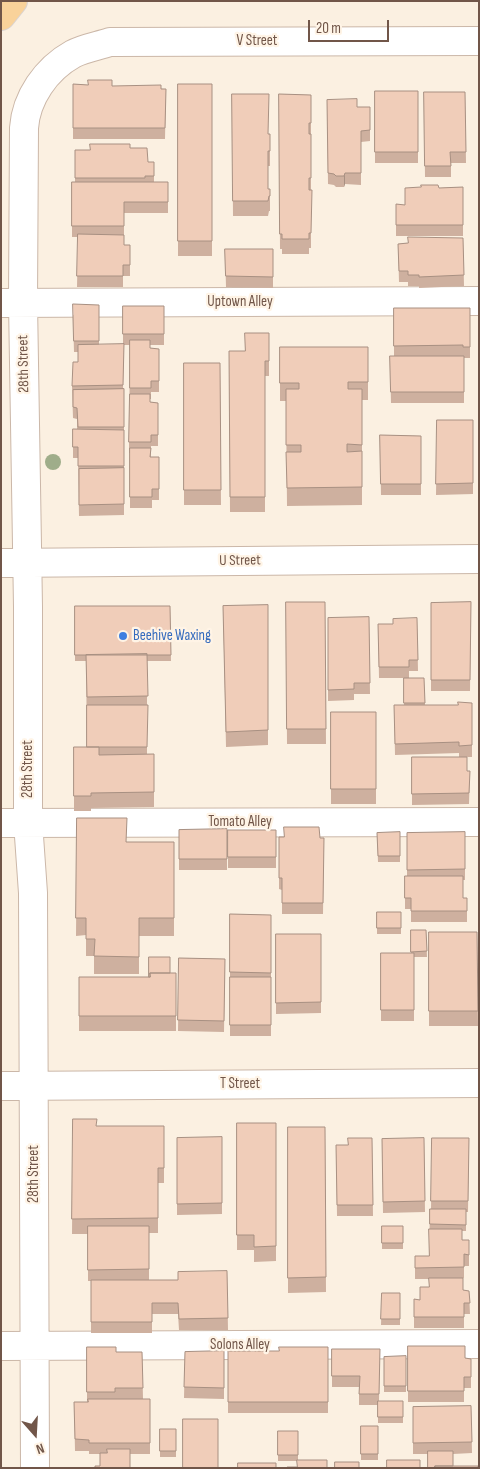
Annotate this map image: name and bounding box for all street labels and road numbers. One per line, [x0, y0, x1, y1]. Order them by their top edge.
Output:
street label: V Street [237, 32, 277, 50]
street label: Uptown Alley [207, 293, 273, 311]
street label: 28th Street [14, 335, 34, 393]
street label: U Street [219, 552, 261, 570]
street label: 28th Street [19, 740, 37, 798]
street label: Tomato Alley [208, 813, 272, 831]
street label: T Street [220, 1075, 260, 1093]
street label: 28th Street [25, 1145, 43, 1203]
street label: Solons Alley [210, 1336, 270, 1354]

